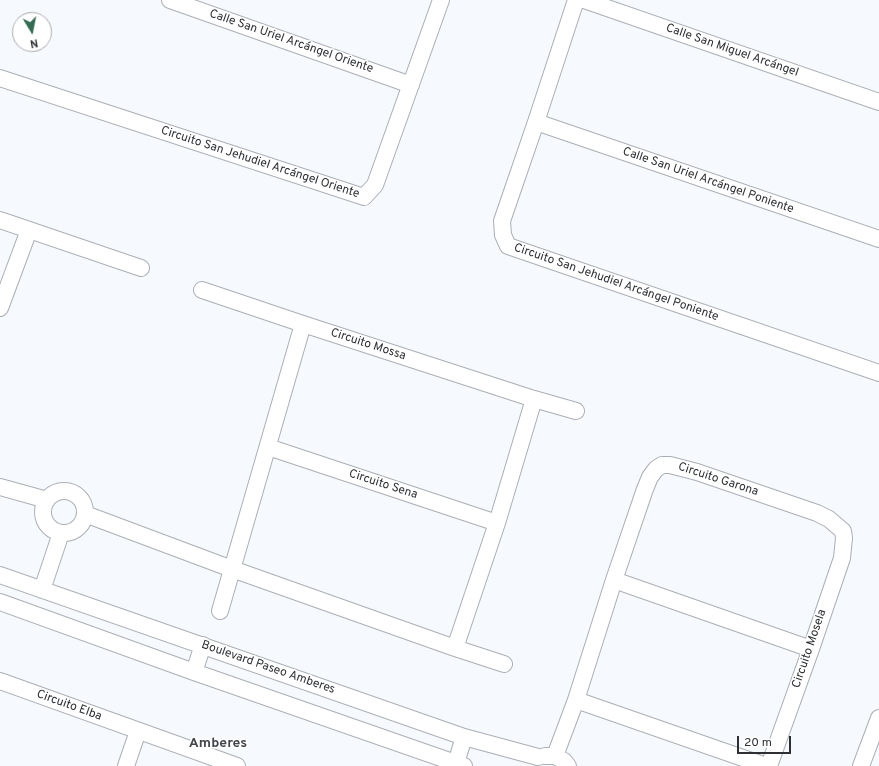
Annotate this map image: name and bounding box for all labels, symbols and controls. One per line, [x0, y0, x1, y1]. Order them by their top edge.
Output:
street label: Calle San Uriel Arcángel Oriente [207, 7, 375, 77]
north arrow [12, 12, 52, 52]
street label: Calle San Miguel Arcángel [664, 21, 800, 81]
text: N [29, 35, 39, 50]
street label: Circuito San Jehudiel Arcángel Oriente [159, 124, 361, 202]
street label: Calle San Uriel Arcángel Poniente [620, 145, 796, 217]
street label: Circuito San Jehudiel Arcángel Poniente [512, 241, 720, 325]
street label: Circuito Mossa [328, 326, 408, 364]
street label: Circuito Garona [676, 460, 760, 500]
street label: Circuito Sena [347, 467, 419, 503]
street label: Circuito Mosela [790, 608, 830, 690]
street label: Boulevard Paseo Amberes [199, 638, 337, 698]
street label: Circuito Elba [34, 688, 104, 724]
scale bar [739, 728, 793, 754]
text: 20 m [744, 735, 772, 751]
district label: Amberes [189, 736, 247, 752]

